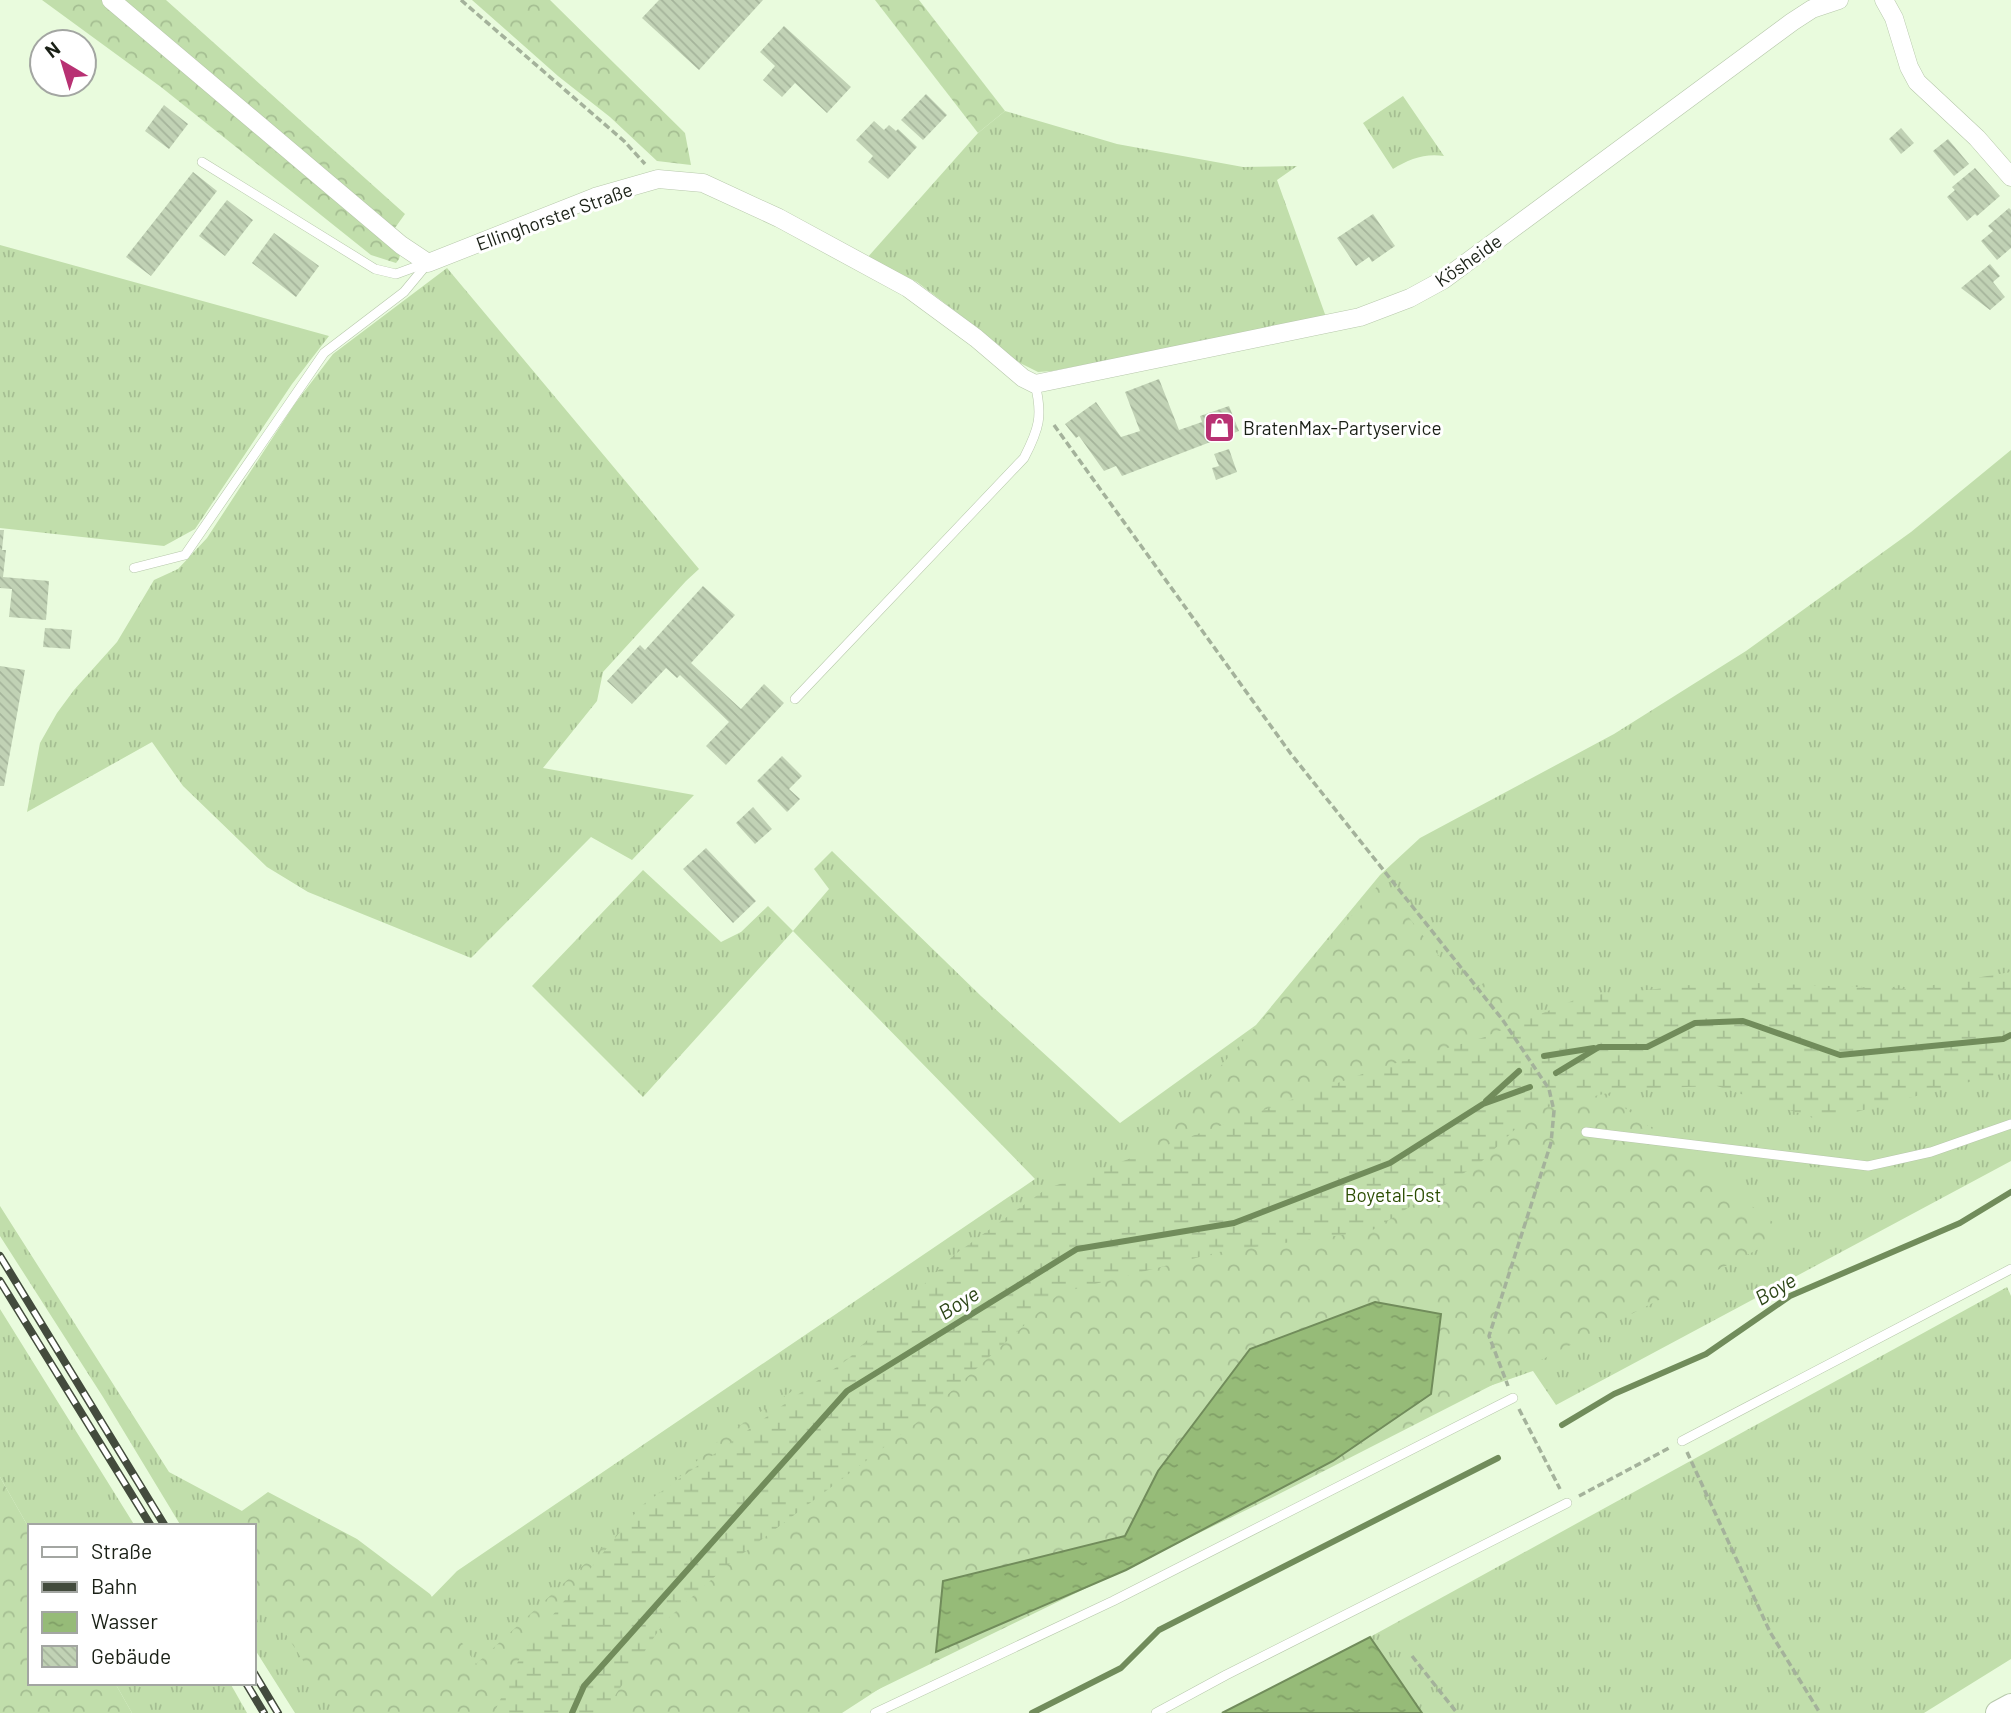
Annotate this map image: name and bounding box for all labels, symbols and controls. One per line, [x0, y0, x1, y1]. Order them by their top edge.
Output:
north arrow [28, 28, 98, 98]
text: N [40, 36, 64, 62]
street label: Ellinghorster Straße [473, 177, 635, 255]
street label: Kösheide [1430, 229, 1506, 291]
shop icon: BratenMax-Partyservice [1203, 410, 1237, 444]
place label: BratenMax-Partyservice [1243, 416, 1442, 439]
park label: Boyetal-Ost [1345, 1183, 1441, 1206]
water label: Boye [1750, 1266, 1800, 1310]
water label: Boye [933, 1280, 983, 1324]
legend [28, 1524, 256, 1685]
text: Straße [91, 1538, 152, 1563]
text: Bahn [91, 1573, 137, 1598]
text: Wasser [91, 1608, 158, 1633]
text: Gebäude [91, 1643, 171, 1668]

